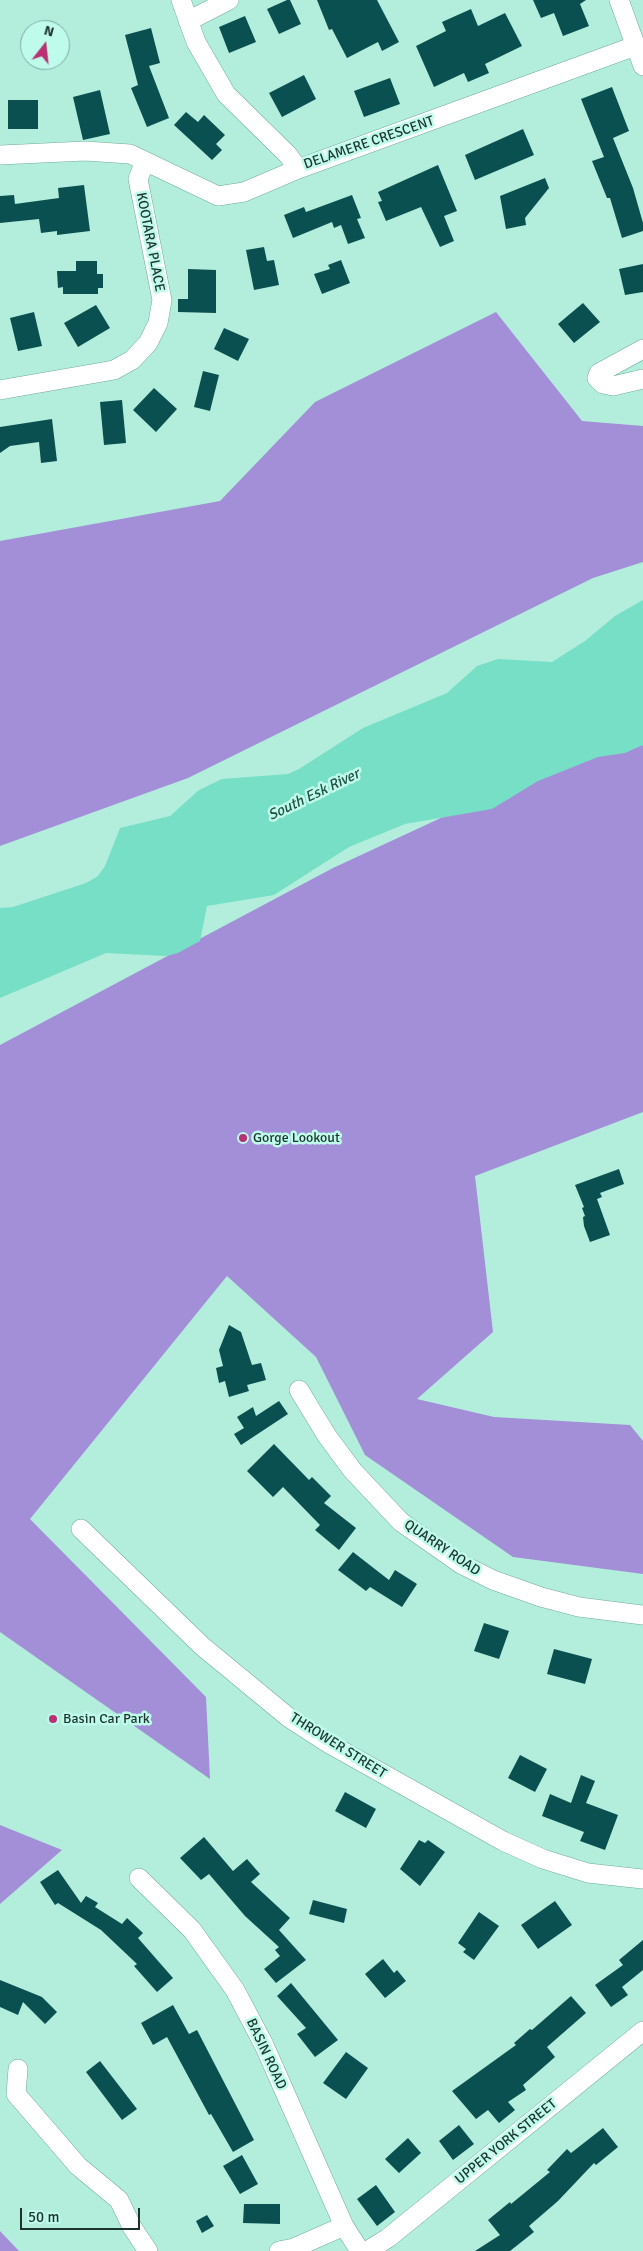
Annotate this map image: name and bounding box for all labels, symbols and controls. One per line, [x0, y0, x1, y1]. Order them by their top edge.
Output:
north arrow [20, 20, 70, 70]
text: N [42, 22, 56, 41]
street label: DELAMERE CRESCENT [302, 113, 436, 173]
street label: KOOTARA PLACE [132, 191, 168, 293]
water label: South Esk River [265, 765, 363, 825]
place label: Gorge Lookout [253, 1130, 340, 1146]
marker: Gorge Lookout [237, 1132, 249, 1144]
street label: QUARRY ROAD [401, 1516, 483, 1580]
street label: THROWER STREET [287, 1710, 389, 1782]
place label: Basin Car Park [63, 1711, 150, 1727]
marker: Basin Car Park [47, 1713, 59, 1725]
street label: BASIN ROAD [242, 2016, 290, 2092]
street label: UPPER YORK STREET [452, 2096, 560, 2188]
scale bar [22, 2198, 142, 2230]
text: 50 m [28, 2208, 59, 2226]

